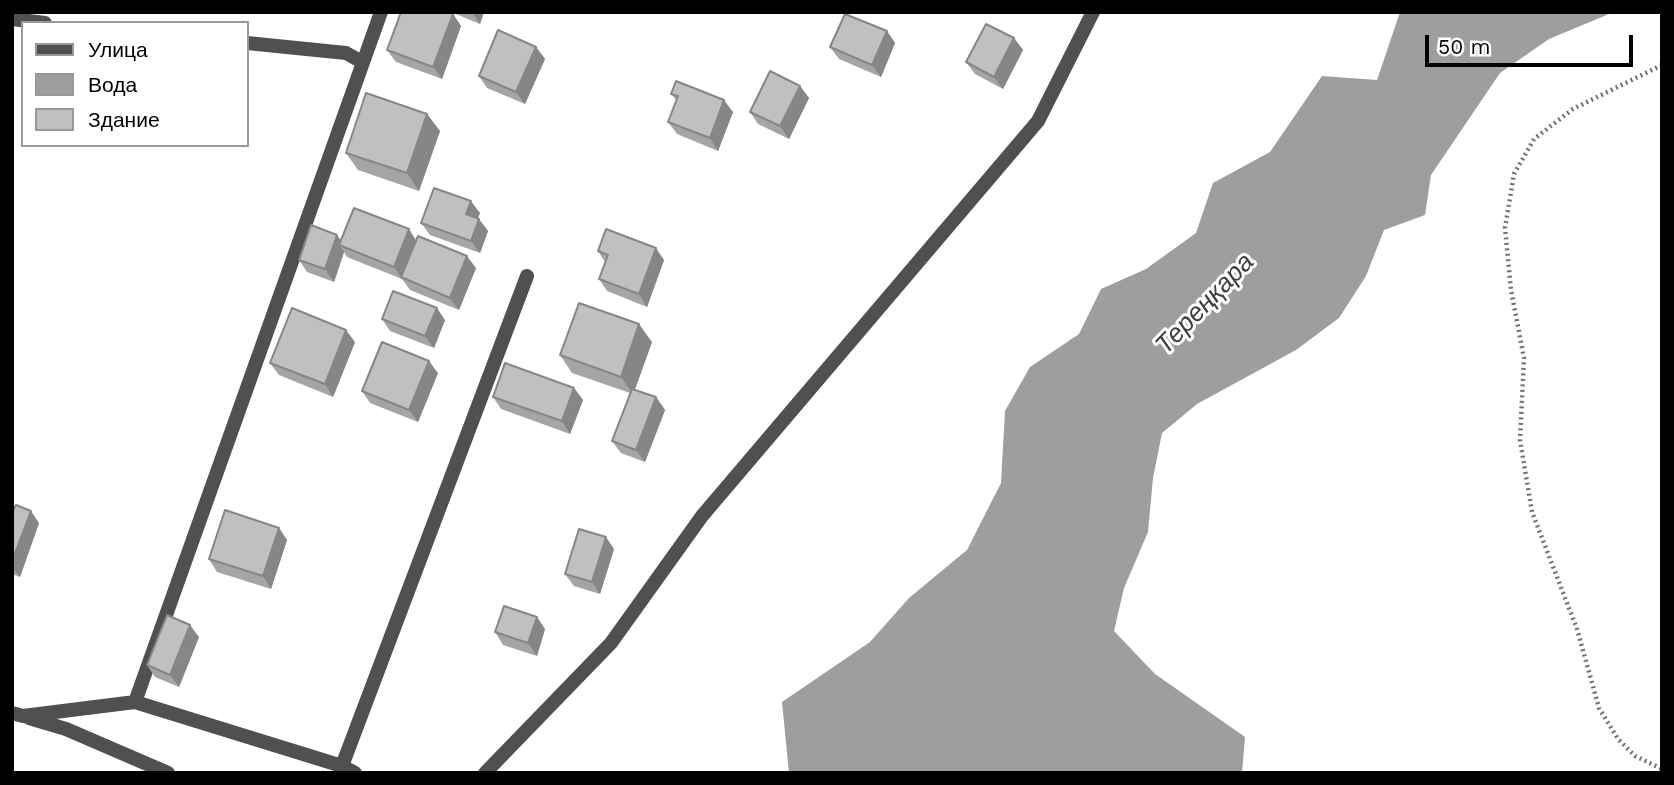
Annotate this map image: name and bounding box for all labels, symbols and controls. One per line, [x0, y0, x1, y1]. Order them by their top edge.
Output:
legend [21, 21, 248, 147]
scale bar [1429, 21, 1637, 65]
text: 50 m [1438, 34, 1490, 59]
text: Улица [88, 37, 148, 62]
text: Вода [88, 72, 137, 97]
text: Здание [88, 107, 160, 132]
water label: Тереңқара [1149, 247, 1261, 361]

